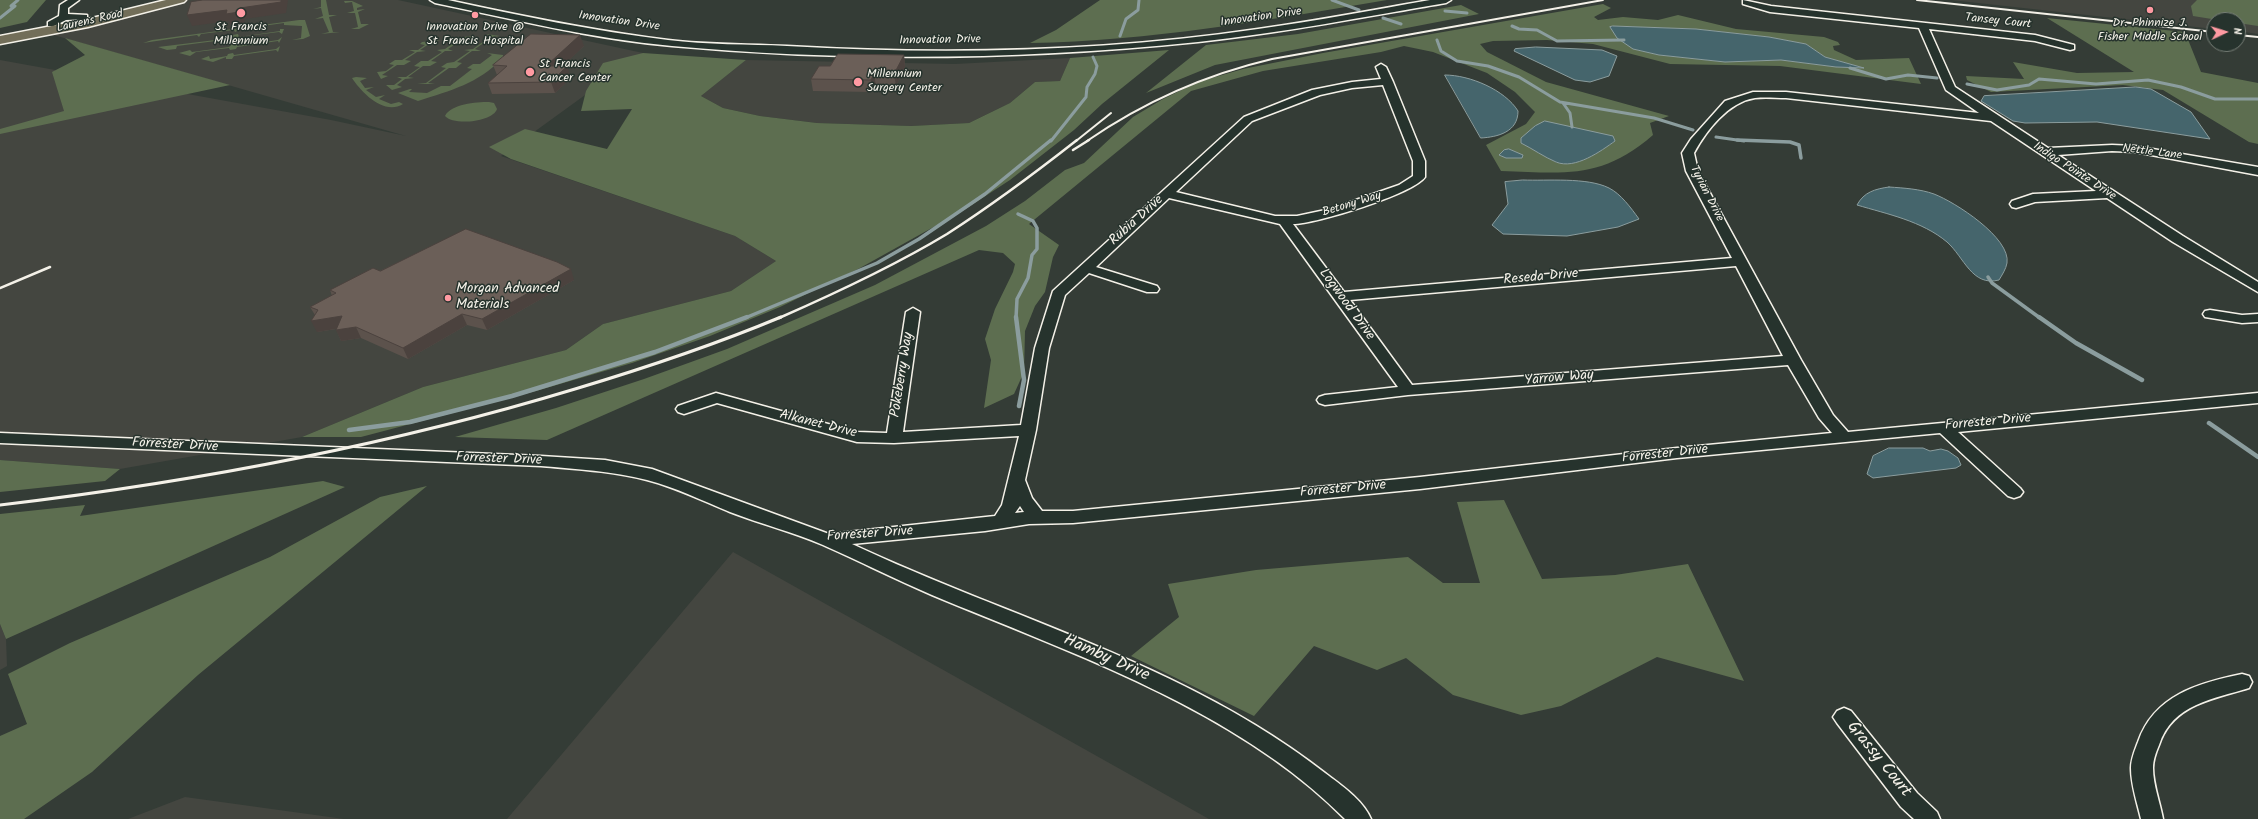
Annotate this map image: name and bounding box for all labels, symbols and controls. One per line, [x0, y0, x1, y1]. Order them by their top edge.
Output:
street label: Innovation Drive [1219, 5, 1303, 31]
marker: Dr. Phinnize J. Fisher Middle School [2145, 5, 2155, 15]
street label: Laurens Road [55, 7, 125, 37]
marker: St Francis Millennium [235, 7, 247, 19]
street label: Innovation Drive [577, 9, 661, 35]
marker: Innovation Drive @ St Francis Hospital [470, 10, 480, 20]
street label: Tansey Court [1964, 11, 2032, 33]
north arrow [2206, 12, 2246, 52]
place label: Dr. Phinnize J. Fisher Middle School [2098, 17, 2202, 45]
place label: St Francis Millennium [214, 21, 268, 49]
place label: Innovation Drive @ St Francis Hospital [426, 21, 524, 49]
text: N [2228, 27, 2246, 35]
street label: Innovation Drive [899, 33, 981, 49]
place label: St Francis Cancer Center [539, 58, 611, 86]
marker: St Francis Cancer Center [524, 66, 536, 78]
place label: Millennium Surgery Center [867, 68, 942, 96]
marker: Millennium Surgery Center [852, 76, 864, 88]
street label: Indigo Pointe Drive [2030, 140, 2118, 204]
street label: Nettle Lane [2121, 142, 2183, 164]
street label: Tyrian Drive [1686, 164, 1726, 224]
street label: Betony Way [1321, 189, 1383, 221]
street label: Rubia Drive [1106, 192, 1168, 250]
street label: Logwood Drive [1314, 266, 1378, 344]
street label: Reseda Drive [1503, 266, 1579, 290]
place label: Morgan Advanced Materials [456, 282, 559, 314]
marker: Morgan Advanced Materials [443, 293, 453, 303]
street label: Pokeberry Way [888, 331, 918, 419]
street label: Yarrow Way [1524, 368, 1594, 390]
street label: Alkanet Drive [778, 407, 858, 443]
street label: Forrester Drive [1944, 411, 2032, 435]
street label: Forrester Drive [131, 435, 219, 457]
street label: Forrester Drive [1621, 442, 1709, 468]
street label: Forrester Drive [456, 450, 542, 470]
street label: Forrester Drive [1299, 478, 1387, 502]
street label: Forrester Drive [826, 524, 914, 546]
street label: Hamby Drive [1060, 631, 1152, 687]
street label: Grassy Court [1841, 718, 1915, 802]

